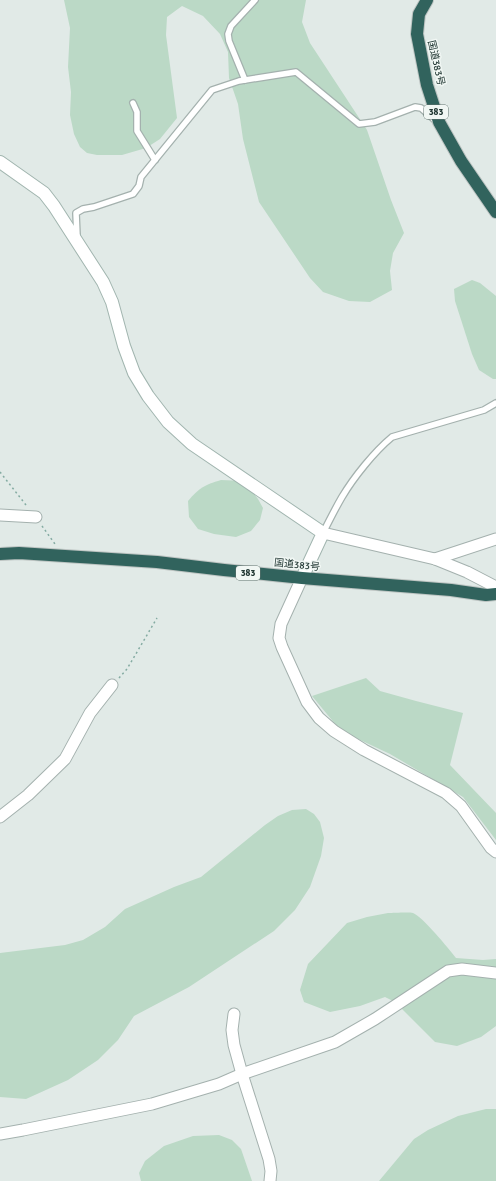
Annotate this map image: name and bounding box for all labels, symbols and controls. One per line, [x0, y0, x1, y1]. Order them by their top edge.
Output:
street label: 国道383号 [425, 39, 447, 87]
road number: 383 [424, 105, 448, 119]
street label: 国道383号 [273, 557, 321, 573]
road number: 383 [236, 566, 260, 580]

